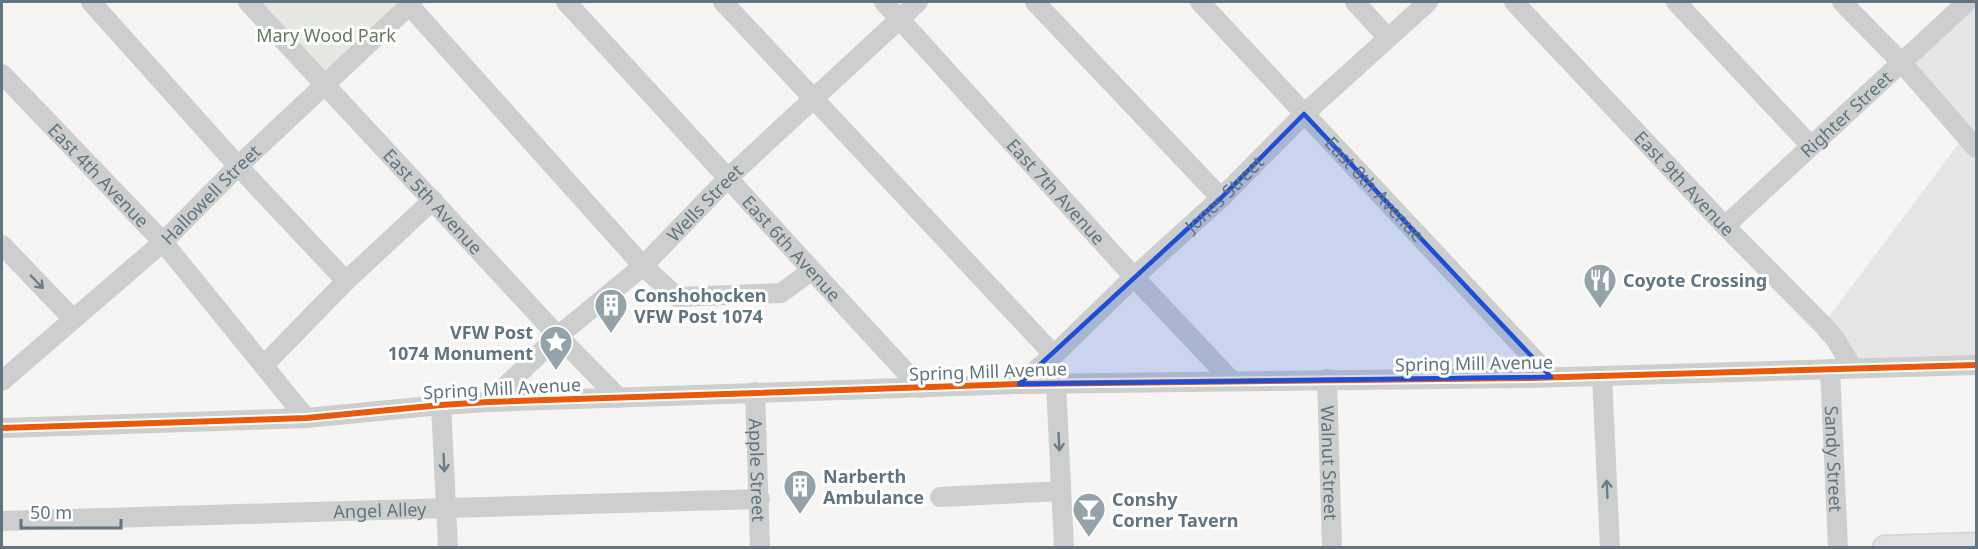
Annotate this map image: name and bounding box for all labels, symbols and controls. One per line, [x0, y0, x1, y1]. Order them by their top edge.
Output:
park label: Mary Wood Park [256, 23, 396, 47]
street label: Righter Street [1795, 65, 1898, 163]
street label: East 4th Avenue [43, 118, 155, 232]
street label: East 9th Avenue [1629, 126, 1740, 241]
street label: East 8th Avenue [1320, 131, 1430, 247]
street label: East 7th Avenue [1002, 133, 1111, 250]
street label: Hallowell Street [155, 139, 266, 249]
street label: East 5th Avenue [378, 143, 488, 259]
street label: Jones Street [1178, 150, 1269, 239]
street label: Wells Street [661, 158, 748, 247]
street label: East 6th Avenue [737, 190, 846, 306]
restaurant icon: Coyote Crossing [1582, 262, 1618, 309]
place label: Coyote Crossing [1623, 268, 1767, 292]
one-way arrow [30, 274, 45, 289]
place label: Conshohocken VFW Post 1074 [634, 283, 766, 328]
building icon: Conshohocken VFW Post 1074 [593, 287, 629, 334]
place label: VFW Post 1074 Monument [388, 320, 533, 365]
place icon: VFW Post 1074 Monument [538, 324, 574, 371]
street label: Spring Mill Avenue [1395, 350, 1553, 376]
street label: Spring Mill Avenue [909, 356, 1067, 386]
street label: Spring Mill Avenue [422, 372, 582, 404]
street label: Walnut Street [1316, 405, 1343, 521]
street label: Sandy Street [1820, 405, 1848, 513]
street label: Apple Street [744, 418, 771, 523]
one-way arrow [1053, 431, 1064, 451]
one-way arrow [439, 453, 450, 473]
place label: Narberth Ambulance [823, 464, 924, 509]
building icon: Narberth Ambulance [782, 468, 818, 515]
one-way arrow [1602, 480, 1613, 500]
place label: Conshy Corner Tavern [1112, 487, 1239, 532]
bar icon: Conshy Corner Tavern [1071, 491, 1107, 538]
scale bar [21, 492, 122, 530]
street label: Angel Alley [333, 497, 427, 523]
text: 50 m [30, 500, 72, 524]

